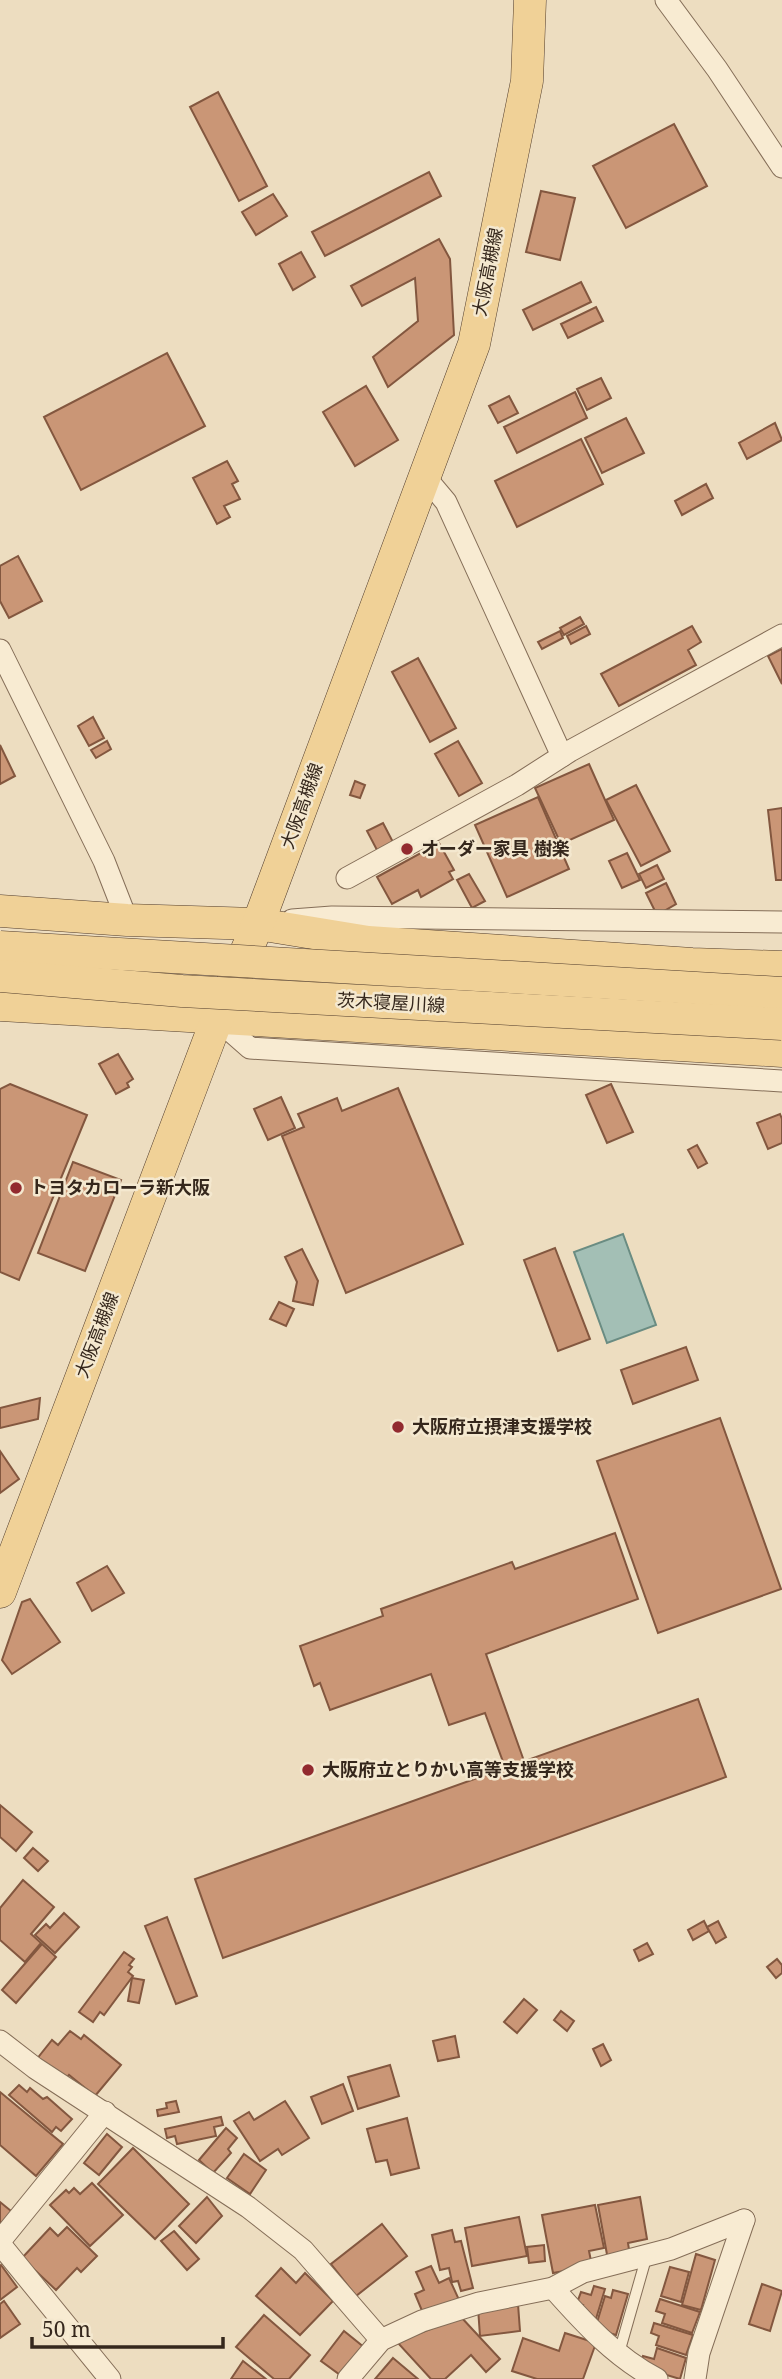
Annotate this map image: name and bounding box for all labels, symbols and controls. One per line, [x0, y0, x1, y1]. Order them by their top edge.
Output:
street label: 大阪高槻線 [467, 225, 507, 318]
street label: 大阪高槻線 [274, 759, 328, 852]
place label: オーダー家具 樹楽 [421, 836, 570, 860]
marker: オーダー家具 樹楽 [399, 841, 415, 857]
street label: 茨木寝屋川線 [336, 987, 446, 1017]
place label: トヨタカローラ新大阪 [30, 1175, 210, 1199]
marker: トヨタカローラ新大阪 [8, 1180, 24, 1196]
street label: 大阪高槻線 [69, 1288, 123, 1381]
place label: 大阪府立摂津支援学校 [412, 1414, 592, 1438]
marker: 大阪府立摂津支援学校 [390, 1419, 406, 1435]
place label: 大阪府立とりかい高等支援学校 [322, 1757, 574, 1781]
marker: 大阪府立とりかい高等支援学校 [300, 1762, 316, 1778]
scale bar [32, 2306, 222, 2350]
text: 50 m [42, 2315, 91, 2343]

